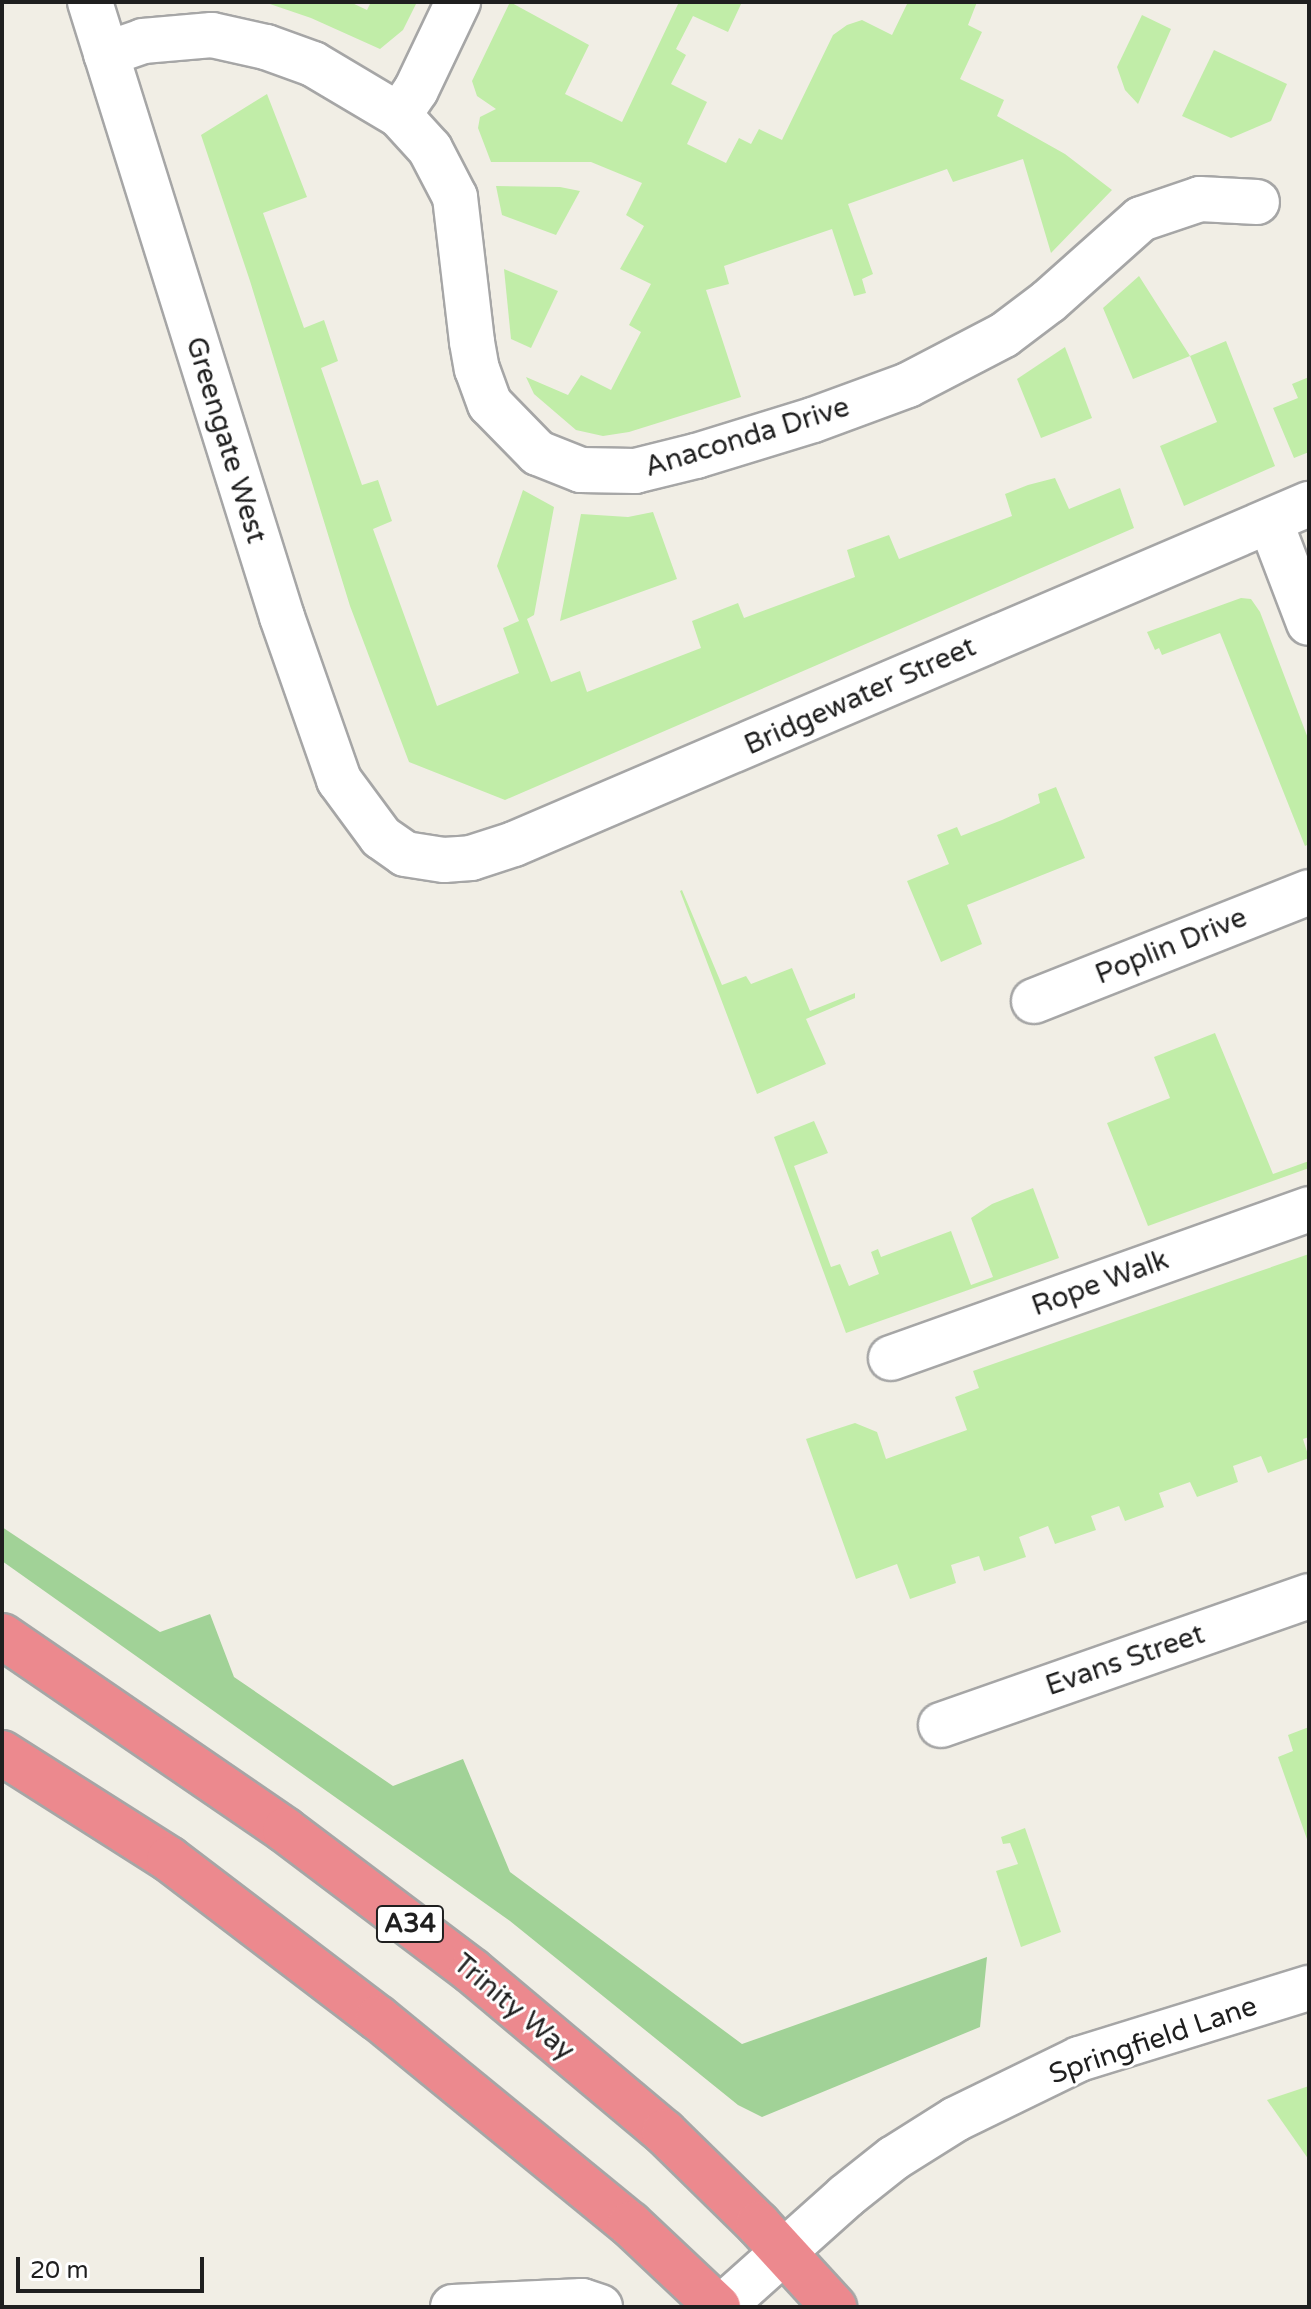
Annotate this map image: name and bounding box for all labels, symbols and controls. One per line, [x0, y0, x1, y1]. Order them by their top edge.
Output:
street label: Greengate West [179, 333, 273, 547]
street label: Anaconda Drive [641, 390, 853, 484]
street label: Bridgewater Street [739, 630, 981, 762]
street label: Poplin Drive [1090, 900, 1252, 992]
street label: Rope Walk [1027, 1243, 1173, 1323]
street label: Evans Street [1041, 1617, 1209, 1703]
road number: A34 [374, 1902, 446, 1946]
street label: Trinity Way [447, 1947, 581, 2067]
street label: Springfield Lane [1045, 1989, 1261, 2091]
scale bar [20, 2241, 208, 2291]
text: 20 m [30, 2256, 88, 2285]

